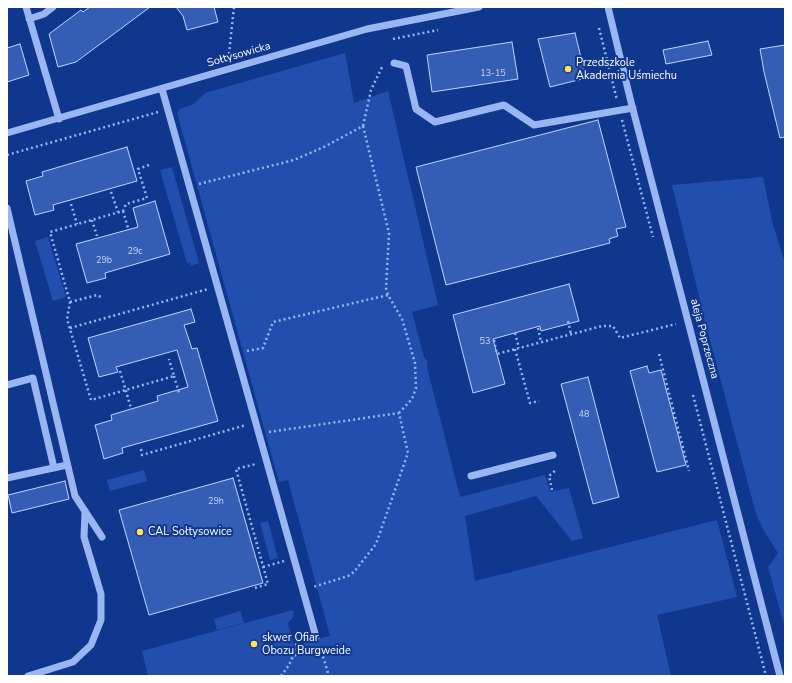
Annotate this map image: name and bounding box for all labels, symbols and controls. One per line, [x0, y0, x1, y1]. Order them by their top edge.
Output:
street label: Sołtysowicka [206, 40, 272, 70]
place label: Przedszkole Akademia Uśmiechu [576, 56, 677, 82]
marker: Przedszkole Akademia Uśmiechu [563, 64, 573, 74]
house number: 13-15 [480, 69, 506, 79]
house number: 29c [128, 247, 142, 257]
house number: 29b [96, 256, 112, 266]
street label: aleja Poprzeczna [687, 297, 721, 381]
house number: 53 [480, 337, 490, 347]
house number: 48 [579, 410, 589, 420]
house number: 29h [208, 497, 224, 507]
place label: CAL Sołtysowice [148, 525, 232, 539]
marker: CAL Sołtysowice [135, 527, 145, 537]
place label: skwer Ofiar Obozu Burgweide [262, 631, 351, 657]
marker: skwer Ofiar Obozu Burgweide [249, 639, 259, 649]

